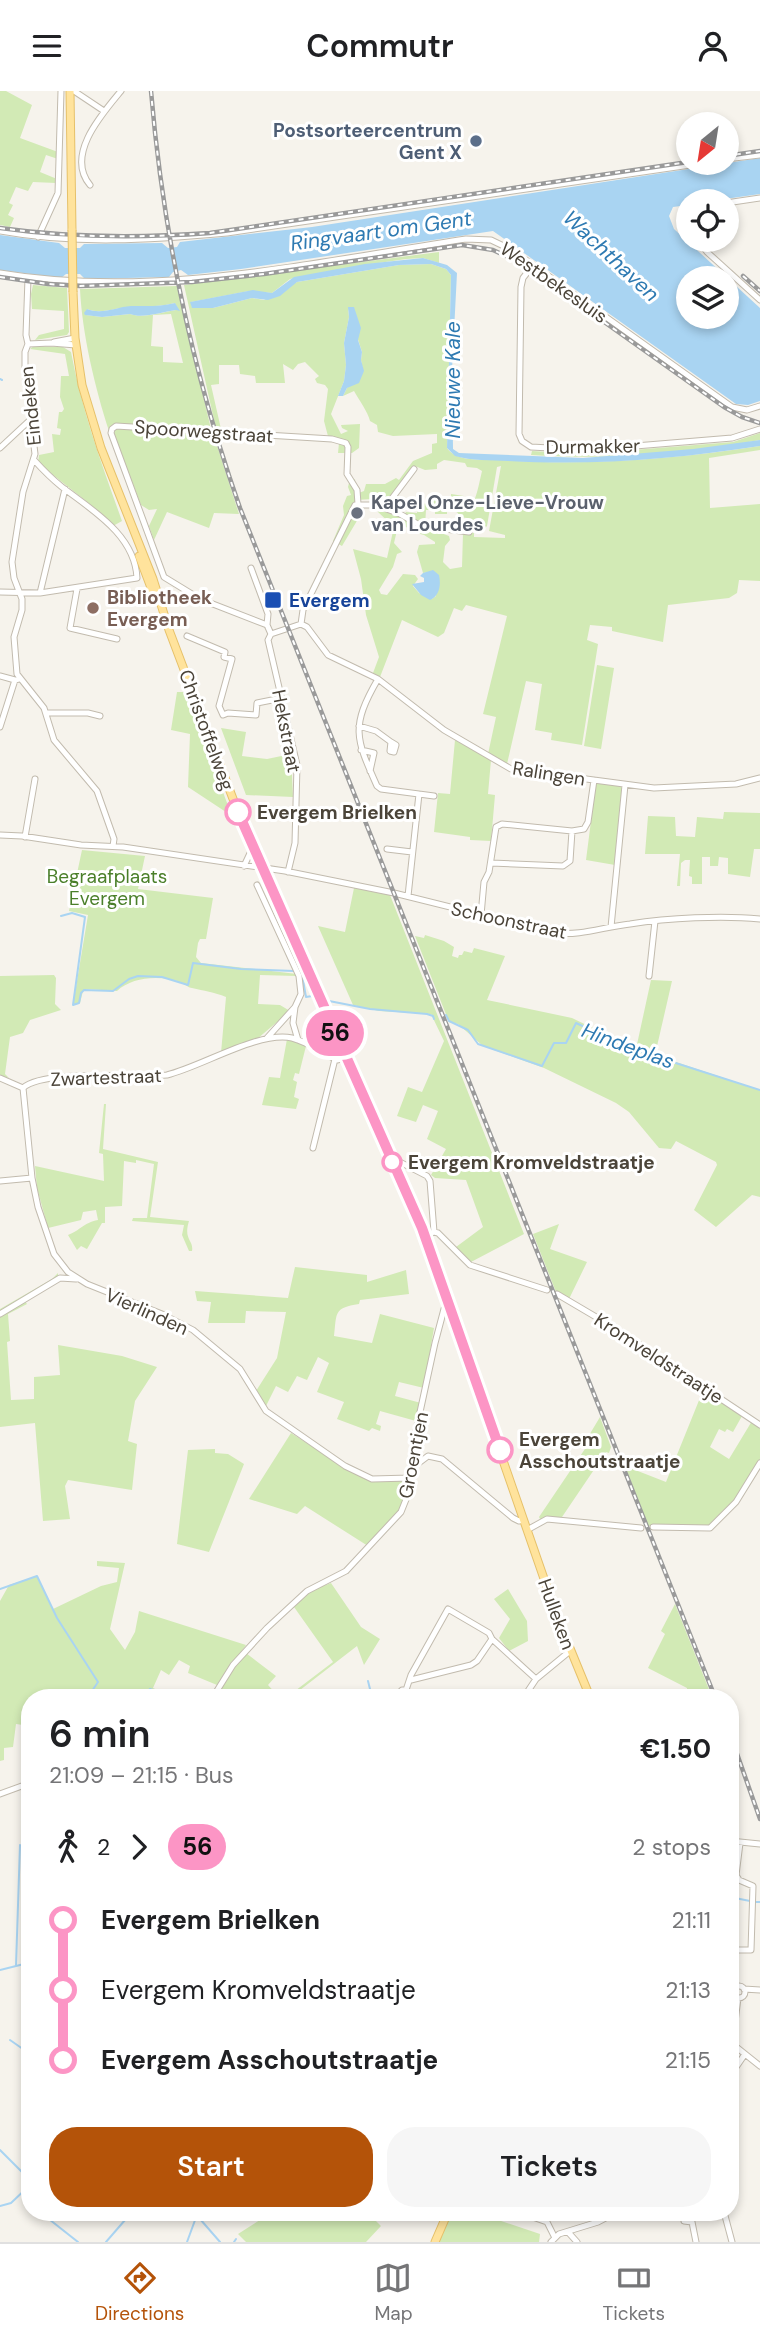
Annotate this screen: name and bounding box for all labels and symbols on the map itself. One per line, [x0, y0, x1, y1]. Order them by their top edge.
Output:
north arrow [676, 112, 738, 175]
place label: Postsorteercentrum Gent X [273, 118, 462, 165]
marker: Postsorteercentrum Gent X [468, 133, 484, 149]
water label: Ringvaart om Gent [288, 204, 474, 258]
water label: Wachthaven [557, 204, 665, 308]
street label: Westbekesluis [495, 236, 612, 329]
water label: Nieuwe Kale [439, 321, 467, 439]
street label: Eindeken [14, 365, 47, 447]
street label: Spoorwegstraat [134, 414, 274, 449]
street label: Durmakker [546, 433, 640, 460]
place label: Kapel Onze-Lieve-Vrouw van Lourdes [371, 490, 604, 537]
marker: Kapel Onze-Lieve-Vrouw van Lourdes [349, 505, 365, 521]
place label: Bibliotheek Evergem [107, 585, 212, 632]
place label: Evergem [289, 588, 370, 613]
marker: Evergem [263, 590, 283, 610]
marker: Bibliotheek Evergem [85, 600, 101, 616]
street label: Christoffelweg [173, 666, 240, 794]
street label: Hekstraat [266, 687, 307, 775]
street label: Ralingen [511, 755, 587, 792]
marker: Evergem Brielken [225, 799, 251, 825]
place label: Evergem Brielken [257, 800, 417, 825]
park label: Begraafplaats Evergem [47, 864, 167, 911]
street label: Schoonstraat [449, 896, 569, 945]
line badge: 56 [304, 1010, 366, 1056]
water label: Hindeplas [578, 1016, 678, 1076]
street label: Zwartestraat [50, 1063, 162, 1092]
place label: Evergem Kromveldstraatje [408, 1150, 655, 1175]
marker: Evergem Kromveldstraatje [382, 1152, 402, 1172]
street label: Vierlinden [101, 1282, 192, 1341]
street label: Kromveldstraatje [589, 1307, 728, 1410]
street label: Groentjen [393, 1410, 434, 1501]
place label: Evergem Asschoutstraatje [519, 1427, 680, 1474]
marker: Evergem Asschoutstraatje [487, 1437, 513, 1463]
street label: Hulleken [532, 1575, 581, 1653]

